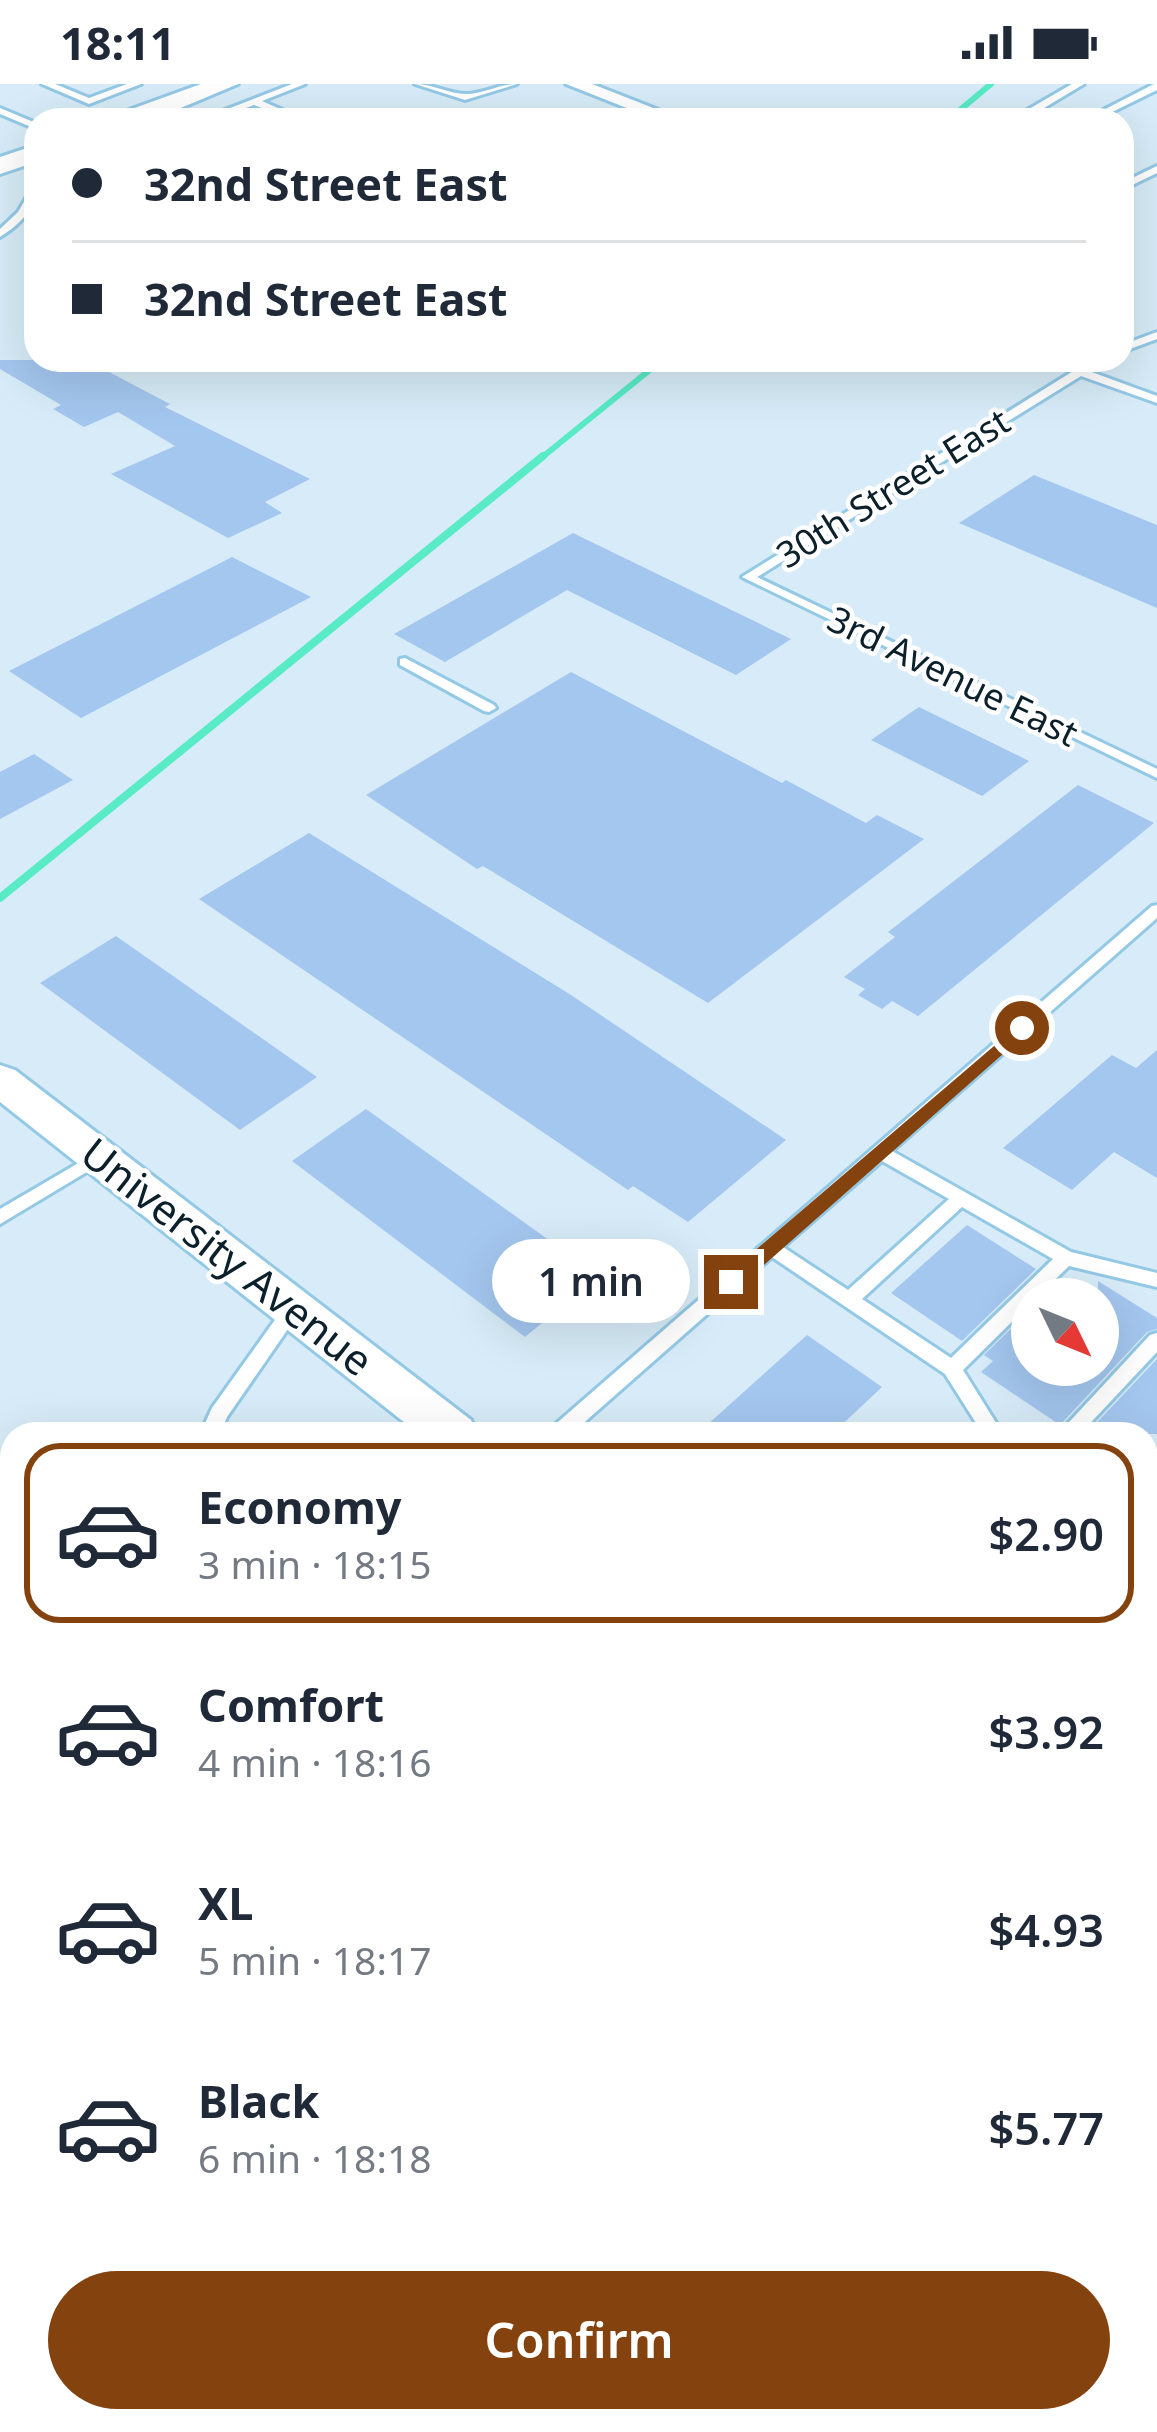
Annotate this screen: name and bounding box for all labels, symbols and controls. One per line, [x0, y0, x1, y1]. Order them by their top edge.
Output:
text: 18:11 [60, 12, 176, 73]
text: 32nd Street East [144, 153, 508, 214]
text: 32nd Street East [144, 268, 508, 329]
street label: 30th Street East [767, 396, 1019, 579]
street label: 3rd Avenue East [820, 594, 1086, 757]
route start [995, 1001, 1049, 1055]
street label: University Avenue [70, 1124, 386, 1388]
callout: 1 min [491, 1240, 689, 1324]
text: 1 min [538, 1254, 644, 1307]
route end [704, 1255, 758, 1309]
north arrow [1011, 1278, 1119, 1386]
map controls [1011, 1278, 1119, 1386]
text: Economy [198, 1476, 402, 1537]
icon: car [54, 1479, 162, 1587]
text: $2.90 [989, 1503, 1104, 1564]
text: 3 min · 18:15 [198, 1537, 432, 1590]
text: Comfort [198, 1674, 384, 1735]
icon: car [54, 1677, 162, 1785]
text: $3.92 [989, 1701, 1104, 1762]
text: 4 min · 18:16 [198, 1735, 432, 1788]
text: XL [198, 1872, 253, 1933]
icon: car [54, 1875, 162, 1983]
text: $4.93 [989, 1899, 1104, 1960]
text: 5 min · 18:17 [198, 1933, 432, 1986]
text: Black [198, 2070, 319, 2131]
icon: car [54, 2073, 162, 2181]
text: $5.77 [989, 2097, 1104, 2158]
text: 6 min · 18:18 [198, 2131, 432, 2184]
button: Confirm [48, 2271, 1110, 2409]

